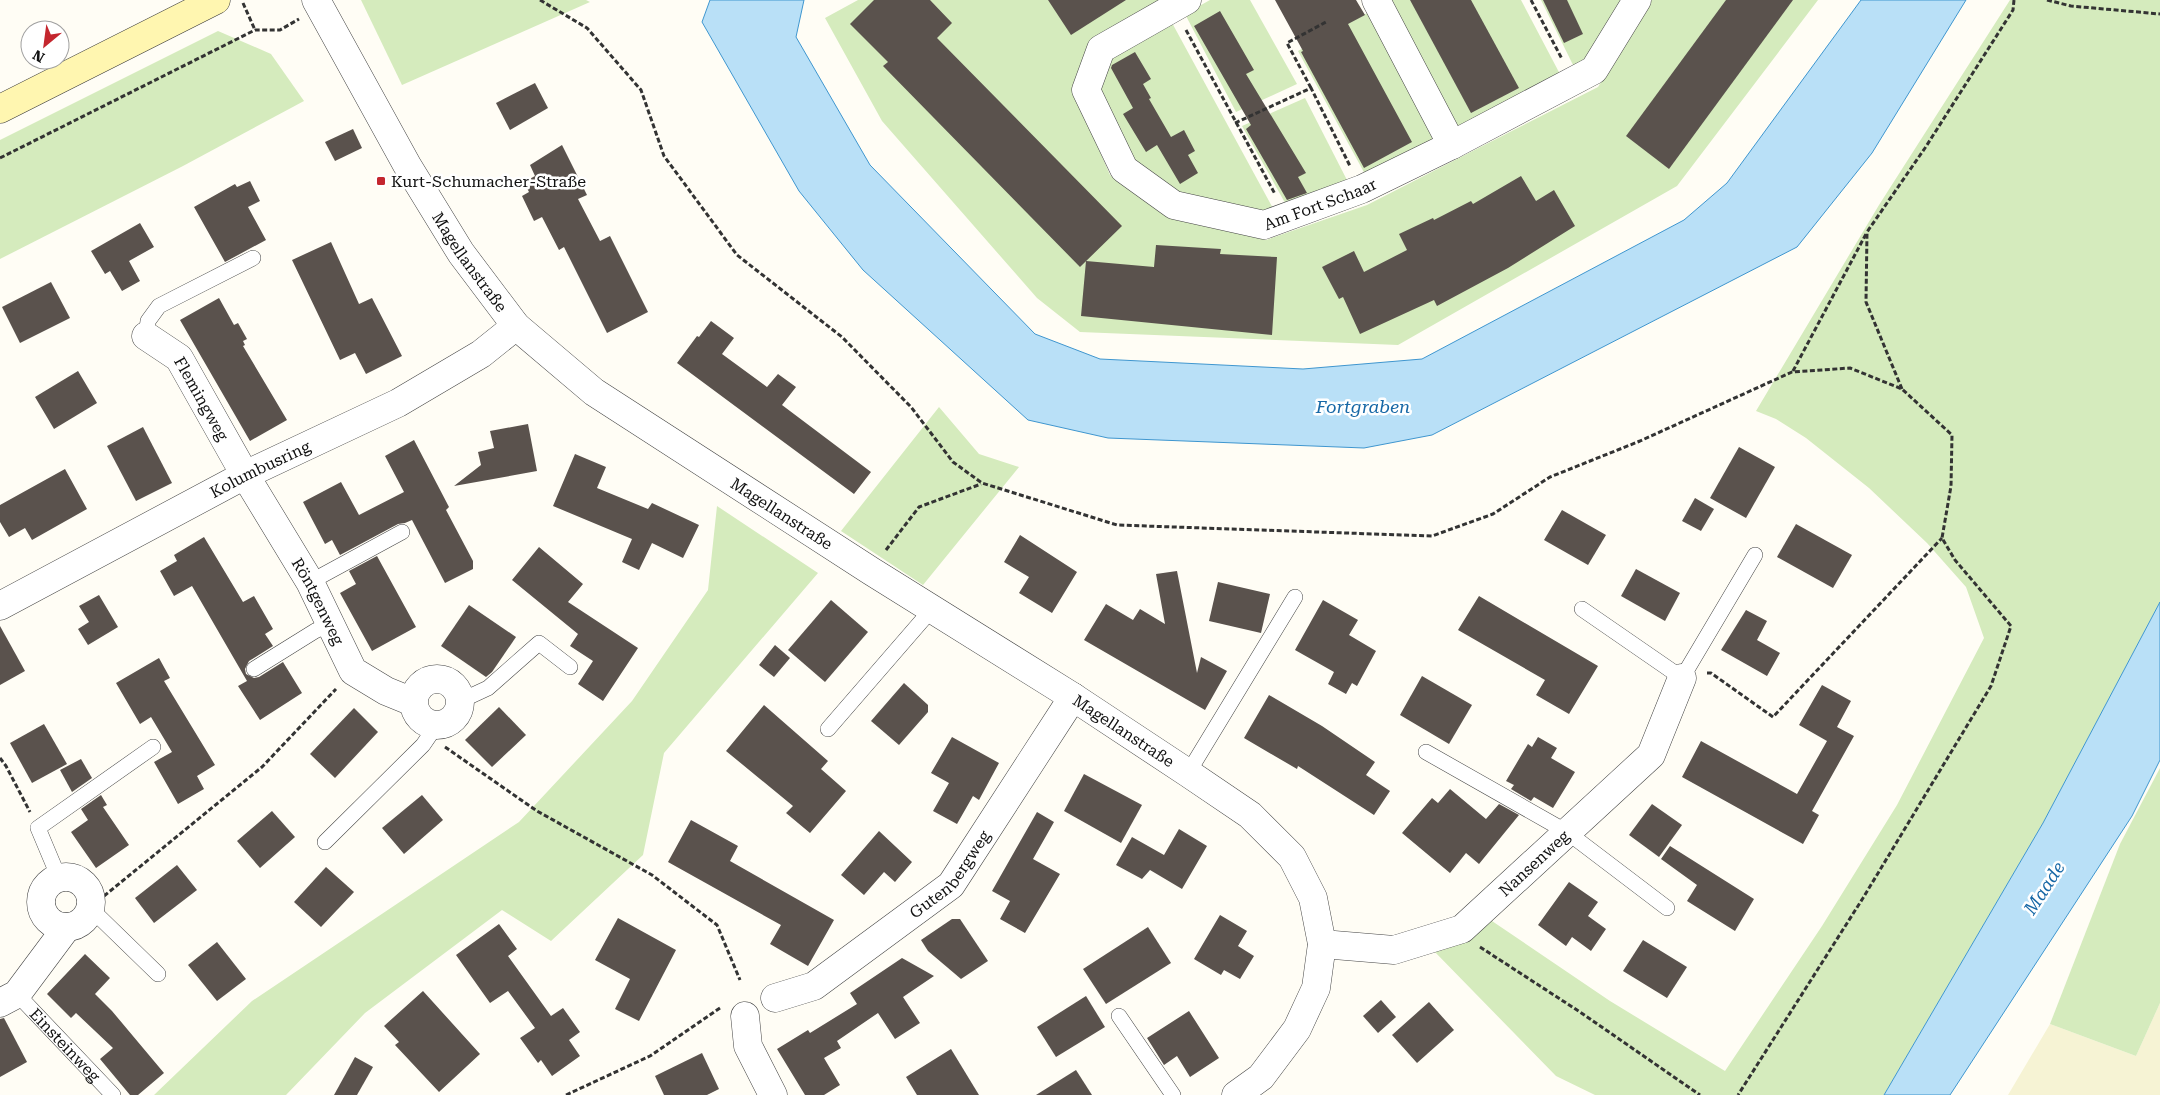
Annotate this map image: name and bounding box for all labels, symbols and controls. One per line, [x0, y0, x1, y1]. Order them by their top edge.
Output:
north arrow [20, 20, 70, 70]
text: N [30, 47, 47, 66]
place label: Kurt-Schumacher-Straße [391, 172, 586, 191]
street label: Am Fort Schaar [1261, 174, 1380, 234]
marker: Kurt-Schumacher-Straße [375, 175, 387, 187]
street label: Magellanstraße [429, 208, 511, 316]
street label: Flemingweg [171, 353, 233, 444]
water label: Fortgraben [1315, 396, 1410, 417]
street label: Kolumbusring [207, 436, 314, 502]
street label: Magellanstraße [727, 474, 837, 553]
street label: Röntgenweg [288, 554, 349, 649]
street label: Magellanstraße [1070, 690, 1178, 771]
street label: Nansenweg [1495, 825, 1574, 900]
street label: Gutenbergweg [906, 826, 994, 922]
water label: Maade [2019, 858, 2069, 919]
street label: Einsteinweg [26, 1004, 105, 1086]

